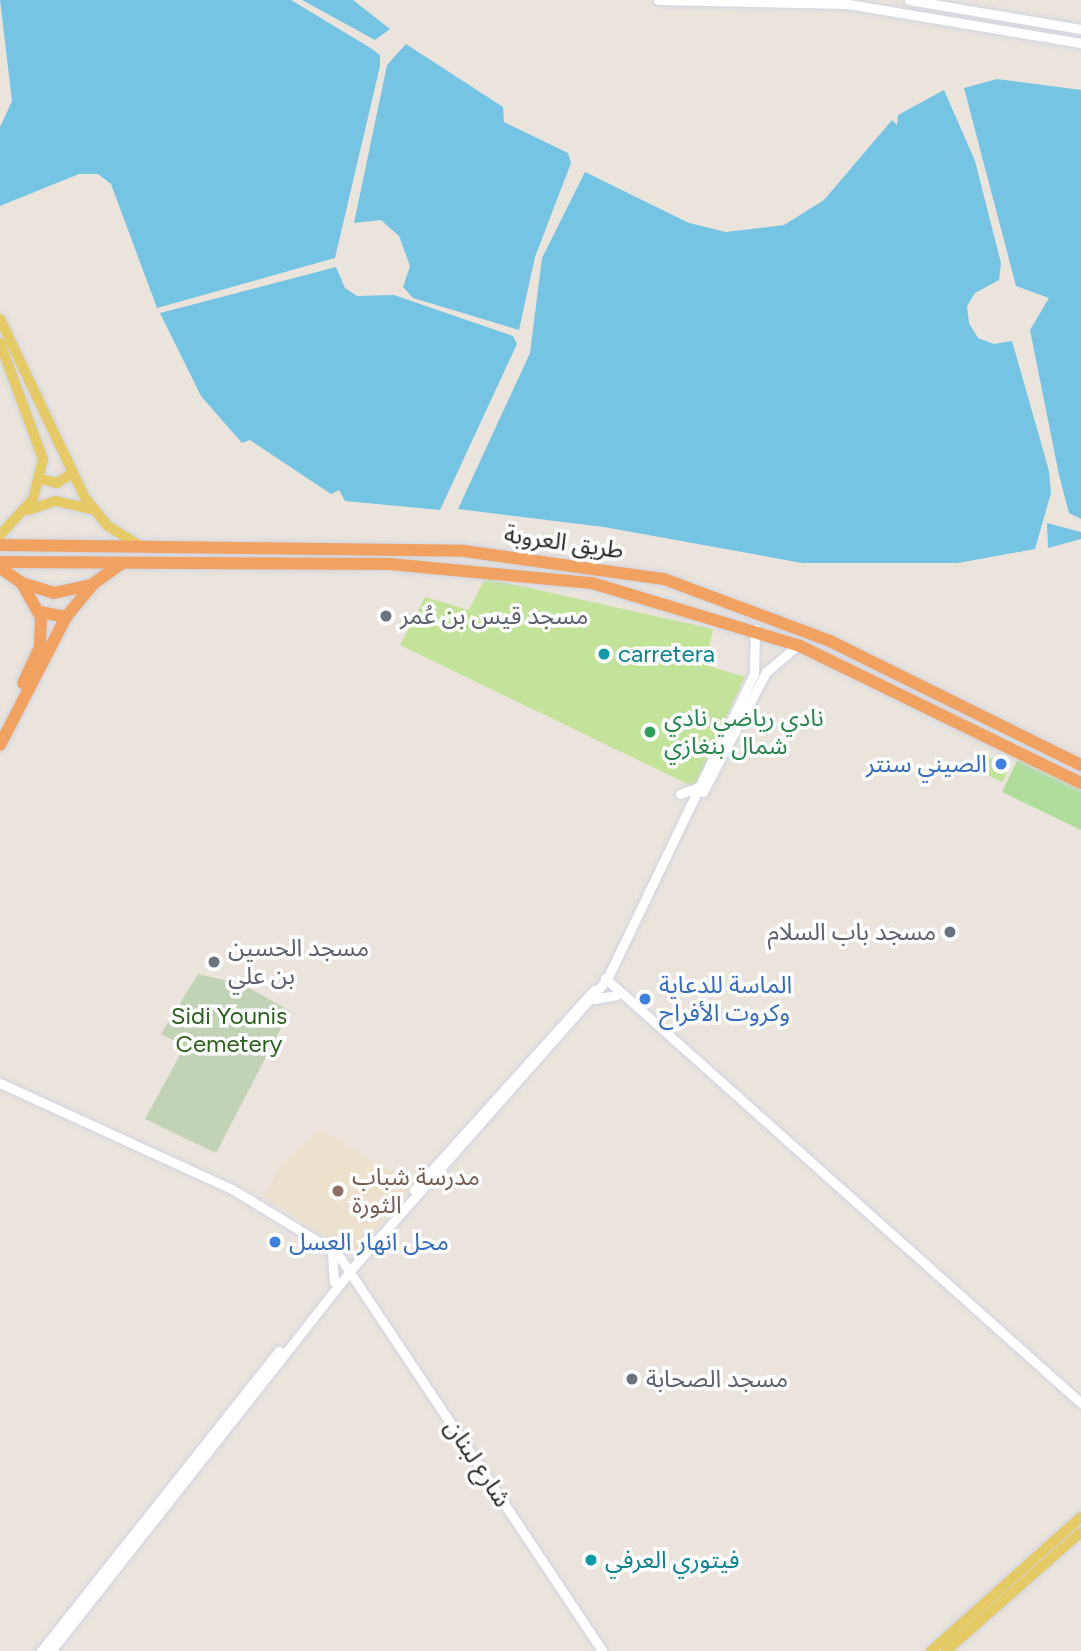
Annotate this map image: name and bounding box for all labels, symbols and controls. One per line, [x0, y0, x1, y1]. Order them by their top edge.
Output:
street label: طريق العروبة [502, 519, 626, 565]
place label: مسجد قيس بن عُمر [400, 602, 588, 630]
marker: مسجد قيس بن عُمر [378, 608, 394, 624]
place label: carretera [618, 640, 715, 668]
marker: carretera [596, 646, 612, 662]
place label: نادي رياضي نادي شمال بنغازي [664, 704, 824, 760]
marker: نادي رياضي نادي شمال بنغازي [642, 724, 658, 740]
place label: الصيني سنتر [866, 750, 987, 778]
marker: الصيني سنتر [993, 756, 1009, 772]
place label: مسجد باب السلام [767, 918, 936, 946]
marker: مسجد باب السلام [942, 924, 958, 940]
place label: مسجد الحسين بن علي [228, 934, 369, 990]
marker: مسجد الحسين بن علي [206, 954, 222, 970]
place label: الماسة للدعاية وكروت الأفراح [659, 971, 792, 1027]
marker: الماسة للدعاية وكروت الأفراح [637, 991, 653, 1007]
park label: Sidi Younis Cemetery [171, 1002, 287, 1058]
place label: مدرسة شباب الثورة [352, 1163, 480, 1219]
marker: مدرسة شباب الثورة [330, 1183, 346, 1199]
place label: محل انهار العسل [289, 1228, 449, 1256]
marker: محل انهار العسل [267, 1234, 283, 1250]
place label: مسجد الصحابة [646, 1365, 788, 1393]
marker: مسجد الصحابة [624, 1371, 640, 1387]
street label: شارع لبنان [439, 1414, 517, 1512]
place label: فيتوري العرفي [605, 1546, 740, 1574]
marker: فيتوري العرفي [583, 1552, 599, 1568]

